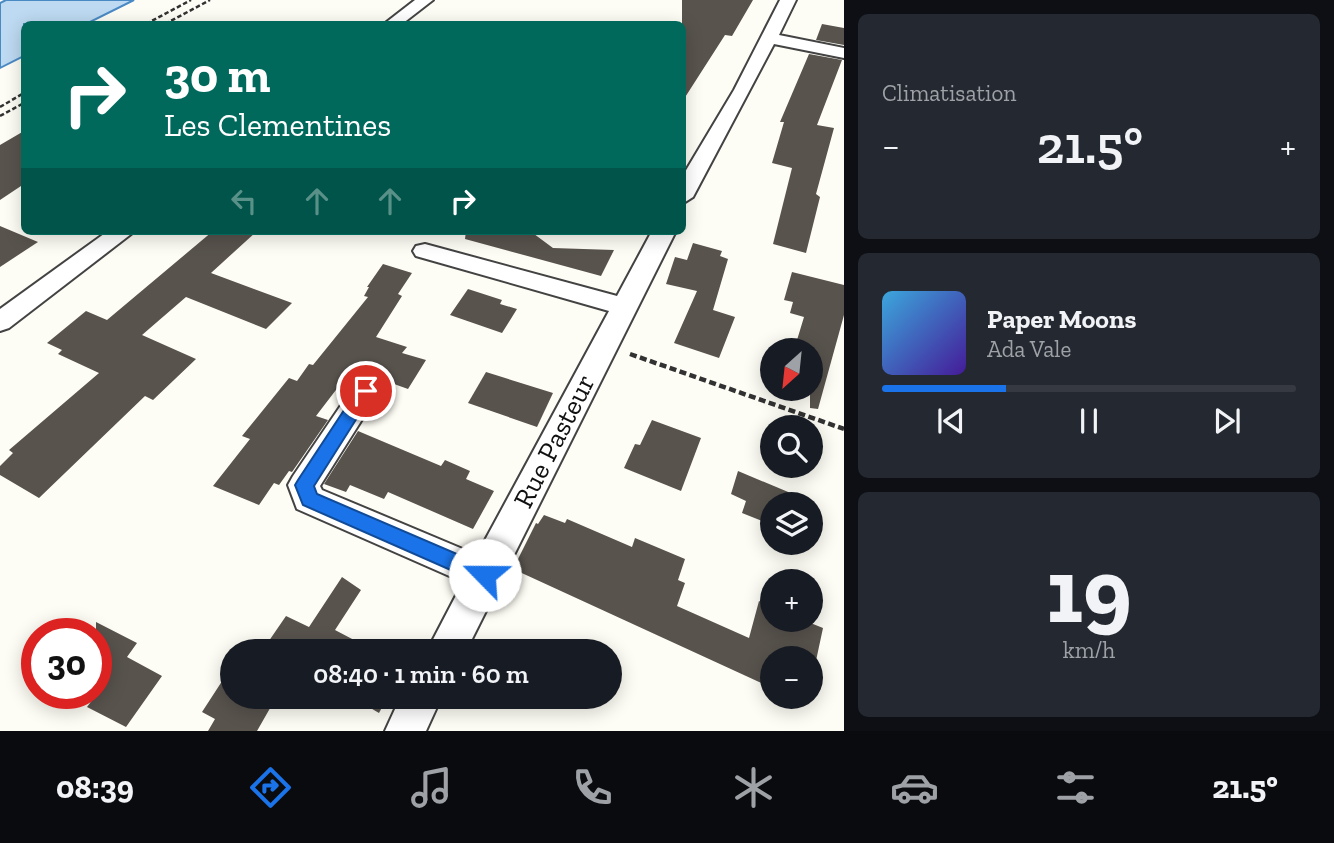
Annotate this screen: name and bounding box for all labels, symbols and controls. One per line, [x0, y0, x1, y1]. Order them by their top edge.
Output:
text: 30 m [164, 46, 270, 105]
icon: right [49, 49, 140, 140]
text: Climatisation [882, 79, 1016, 107]
text: Les Clementines [164, 106, 391, 144]
text: 21.5° [1037, 114, 1143, 176]
text: − [882, 123, 900, 169]
text: + [1280, 123, 1296, 169]
icon: left [225, 182, 263, 220]
icon: ahead [298, 182, 336, 220]
icon: ahead [371, 182, 409, 220]
icon: right [444, 182, 482, 220]
text: Paper Moons [987, 303, 1136, 335]
text: Ada Vale [987, 335, 1071, 363]
north arrow [760, 338, 822, 401]
map controls [760, 338, 823, 709]
pin [336, 361, 396, 421]
street label: Rue Pasteur [506, 369, 602, 513]
icon: arrive [347, 372, 385, 410]
icon: previous [932, 402, 970, 440]
icon: pause [1070, 402, 1108, 440]
icon: next [1208, 402, 1246, 440]
button: search [760, 415, 823, 478]
button: layers [760, 492, 823, 555]
text: 19 [1046, 536, 1132, 645]
position arrow [448, 538, 522, 612]
button: + [760, 569, 823, 632]
speed limit sign: 30 [21, 618, 112, 709]
text: km/h [1063, 636, 1115, 664]
button: − [760, 646, 823, 709]
text: 08:40 · 1 min · 60 m [313, 658, 529, 690]
icon: directions [246, 763, 295, 812]
icon: music [407, 763, 456, 812]
icon: phone [568, 763, 617, 812]
icon: climate [729, 763, 778, 812]
icon: car [890, 763, 939, 812]
icon: filters [1051, 763, 1100, 812]
text: 08:39 [56, 768, 134, 806]
text: 21.5° [1212, 768, 1278, 806]

